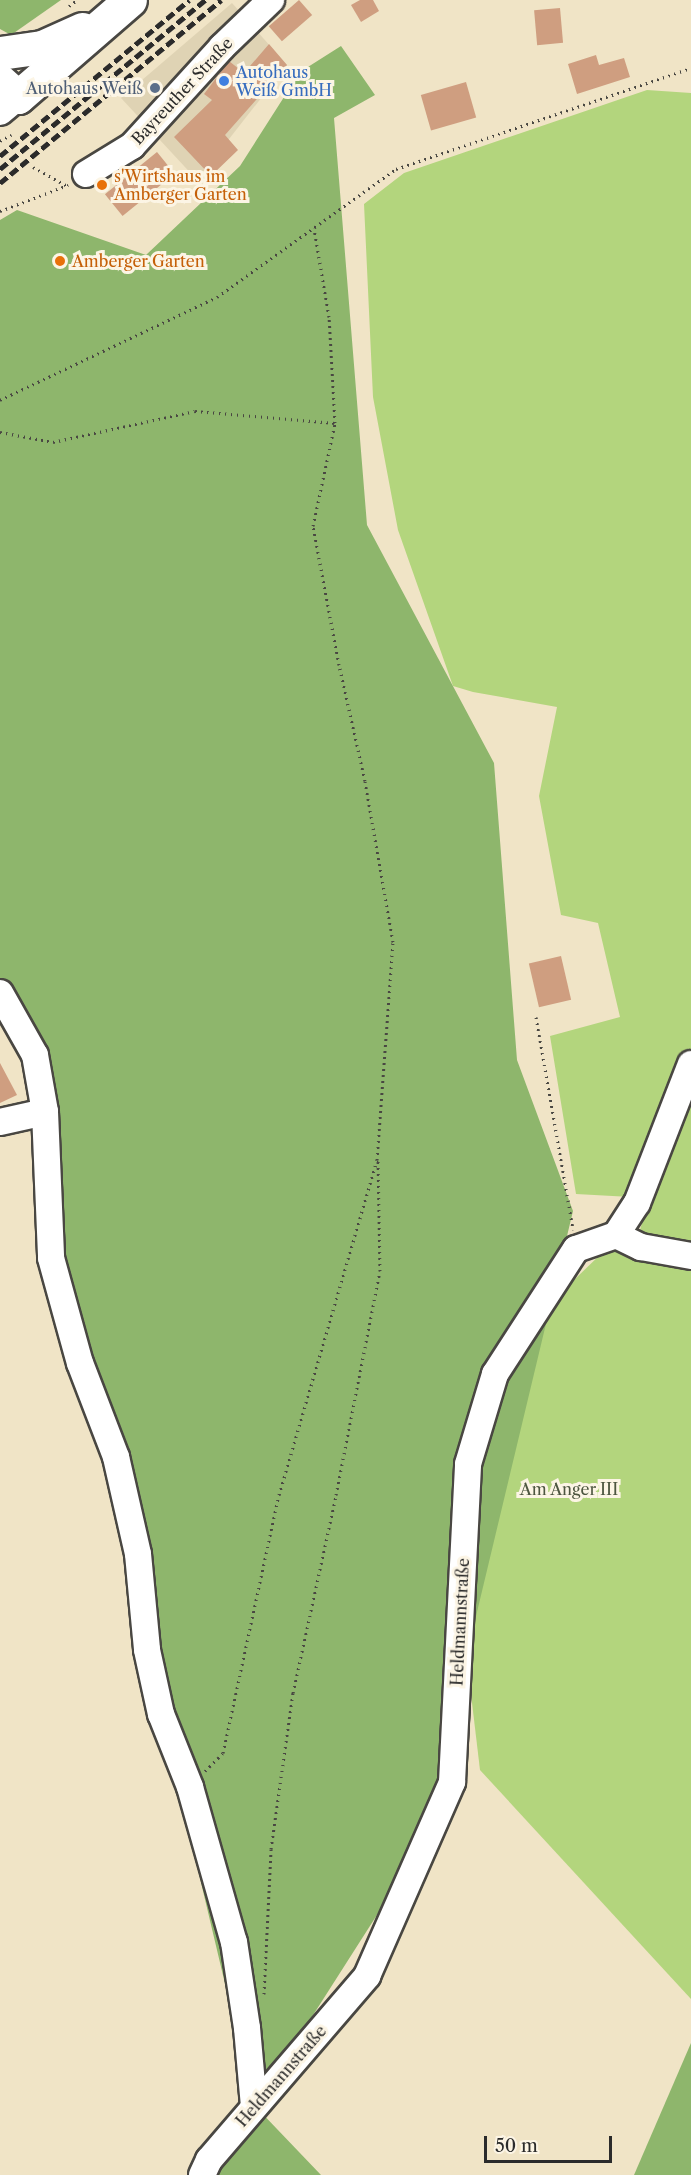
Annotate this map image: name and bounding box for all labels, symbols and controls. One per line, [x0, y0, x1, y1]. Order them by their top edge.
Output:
street label: Bayreuther Straße [127, 33, 237, 149]
place label: Autohaus Weiß GmbH [236, 62, 332, 100]
marker: Autohaus Weiß GmbH [217, 74, 231, 88]
place label: Autohaus Weiß [25, 78, 143, 98]
marker: Autohaus Weiß [148, 81, 162, 95]
place label: s'Wirtshaus im Amberger Garten [114, 166, 247, 204]
marker: s'Wirtshaus im Amberger Garten [95, 178, 109, 192]
place label: Amberger Garten [72, 251, 205, 271]
marker: Amberger Garten [53, 254, 67, 268]
park label: Am Anger III [519, 1479, 619, 1499]
street label: Heldmannstraße [447, 1558, 473, 1686]
street label: Heldmannstraße [232, 2021, 330, 2131]
scale bar [487, 2124, 614, 2162]
text: 50 m [495, 2135, 538, 2157]

